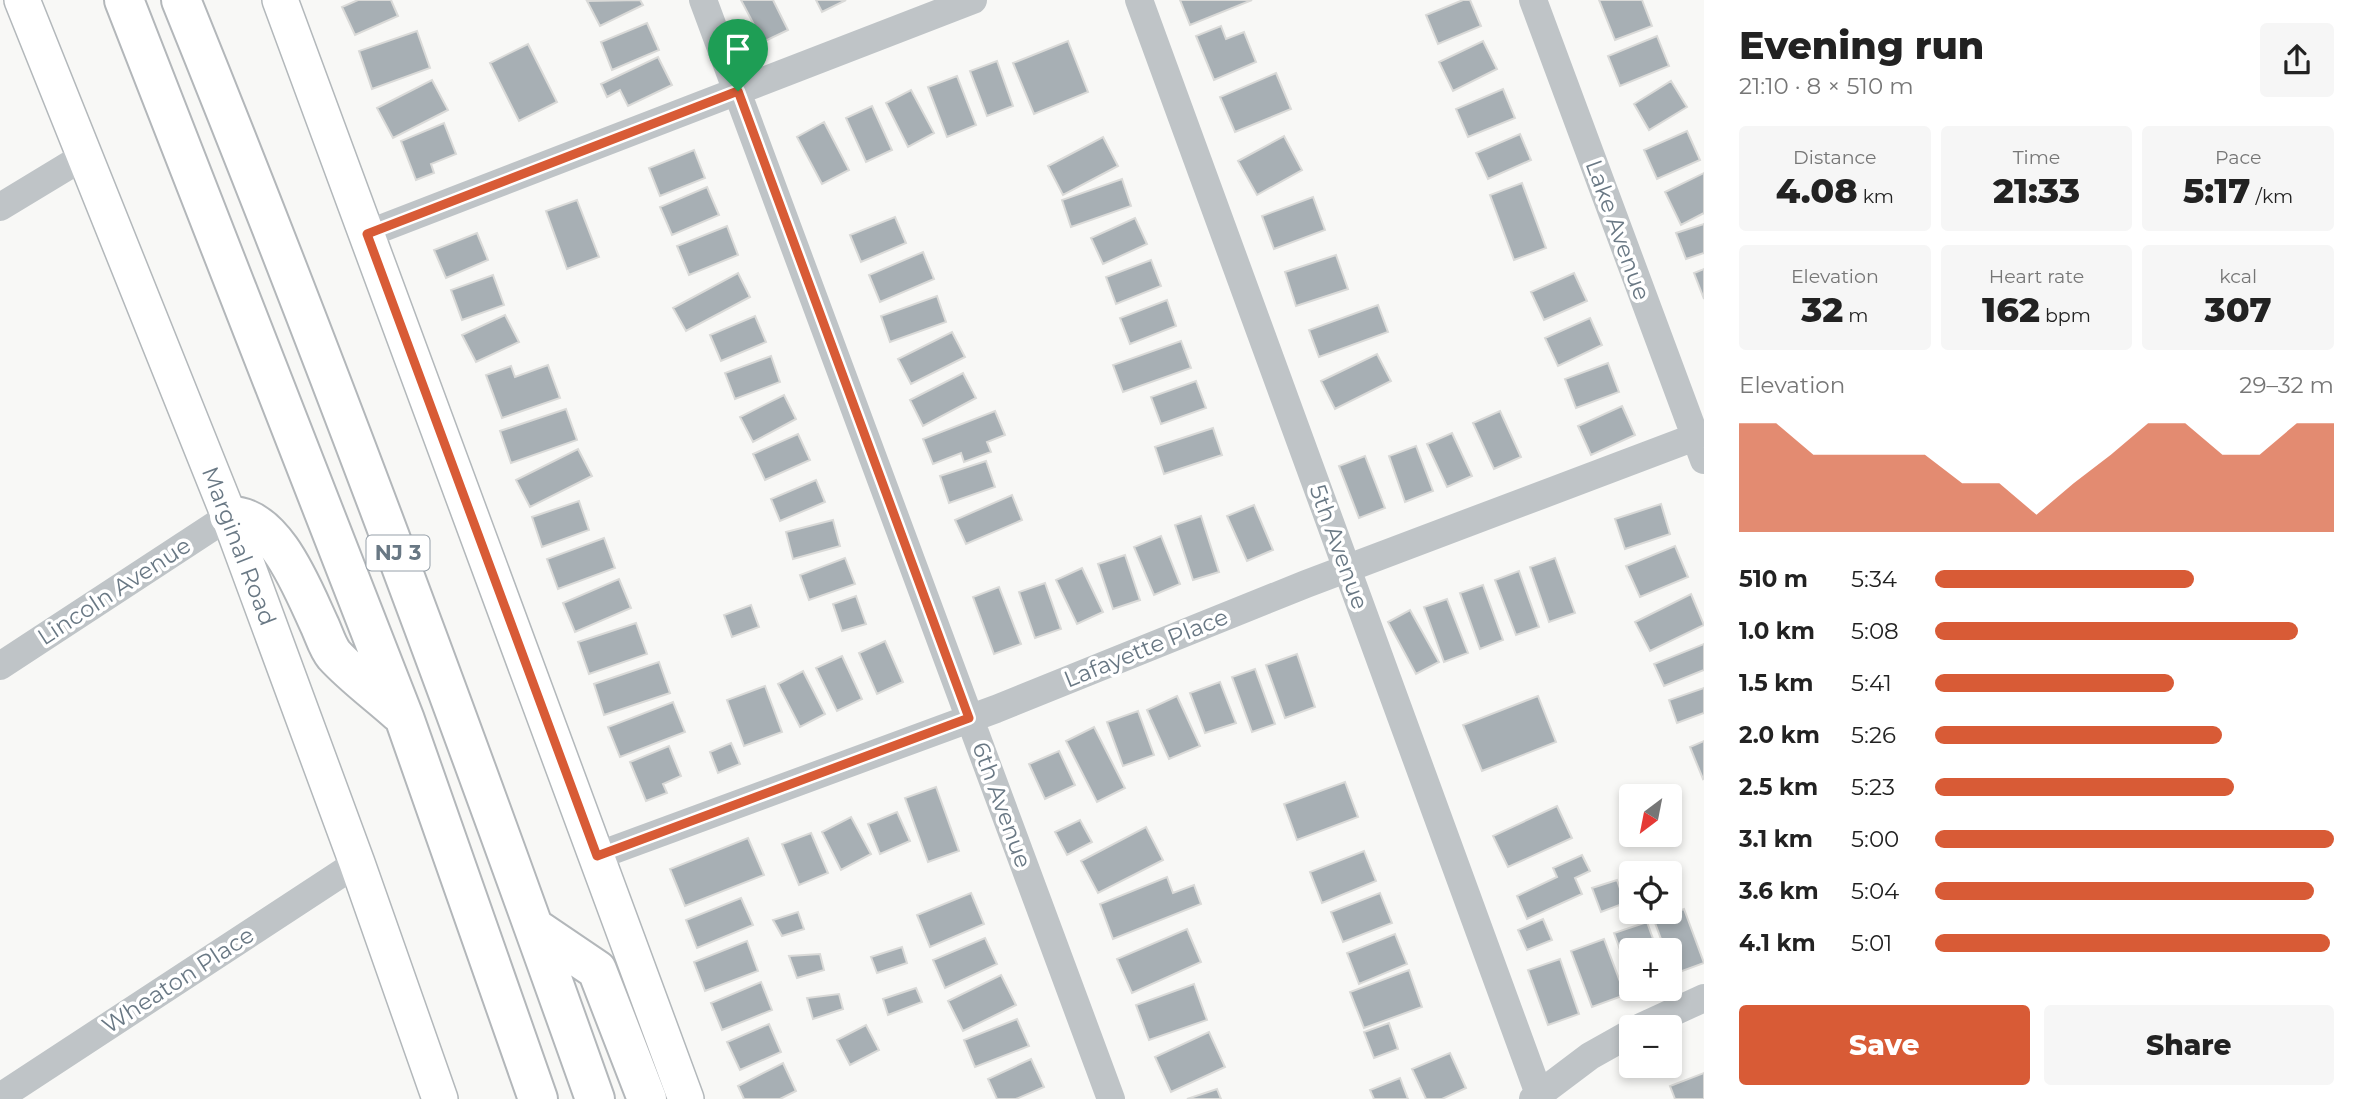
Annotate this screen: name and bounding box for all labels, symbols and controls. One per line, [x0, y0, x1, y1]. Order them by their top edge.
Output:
pin [708, 19, 768, 91]
text: Evening run [1739, 22, 1984, 69]
button: share [2260, 23, 2334, 97]
icon: arrive [719, 30, 757, 68]
text: 21:10 · 8 × 510 m [1739, 72, 1914, 100]
text: Distance [1793, 146, 1877, 169]
text: Time [2013, 146, 2060, 169]
text: Pace [2215, 146, 2261, 169]
street label: Lake Avenue [1580, 156, 1656, 304]
text: 4.08 [1776, 169, 1858, 212]
text: 21:33 [1993, 169, 2080, 212]
text: 5:17 [2183, 169, 2250, 212]
text: km [1858, 185, 1894, 208]
text: /km [2250, 185, 2293, 208]
text: Elevation [1791, 265, 1879, 288]
text: Heart rate [1989, 265, 2084, 288]
text: kcal [2219, 265, 2257, 288]
text: 32 [1801, 288, 1843, 331]
text: 162 [1982, 288, 2040, 331]
text: 307 [2205, 288, 2272, 331]
text: m [1843, 304, 1868, 327]
text: bpm [2040, 304, 2091, 327]
text: Elevation [1739, 371, 1845, 399]
text: 29–32 m [2239, 371, 2334, 399]
street label: Marginal Road [196, 463, 282, 629]
street label: 5th Avenue [1303, 481, 1375, 613]
street label: Lincoln Avenue [32, 531, 196, 651]
road number: NJ 3 [366, 536, 430, 570]
text: 510 m [1739, 565, 1808, 593]
text: 5:34 [1851, 565, 1897, 593]
street label: Lafayette Place [1060, 602, 1232, 694]
text: 1.0 km [1739, 617, 1815, 645]
text: 5:08 [1851, 617, 1899, 645]
text: 1.5 km [1739, 669, 1813, 697]
text: 5:41 [1851, 669, 1892, 697]
text: 2.0 km [1739, 721, 1820, 749]
text: 5:26 [1851, 721, 1896, 749]
street label: 6th Avenue [966, 738, 1038, 872]
text: 2.5 km [1739, 773, 1818, 801]
text: 5:23 [1851, 773, 1895, 801]
north arrow [1619, 784, 1682, 847]
map controls [1619, 784, 1682, 1078]
text: 3.1 km [1739, 825, 1813, 853]
text: 5:00 [1851, 825, 1899, 853]
button: locate [1619, 861, 1682, 924]
text: 3.6 km [1739, 877, 1819, 905]
text: 5:04 [1851, 877, 1899, 905]
street label: Wheaton Place [97, 920, 259, 1040]
text: 4.1 km [1739, 929, 1816, 957]
text: 5:01 [1851, 929, 1892, 957]
button: + [1619, 938, 1682, 1001]
button: Save [1739, 1005, 2030, 1085]
button: Share [2044, 1005, 2334, 1085]
button: − [1619, 1015, 1682, 1078]

